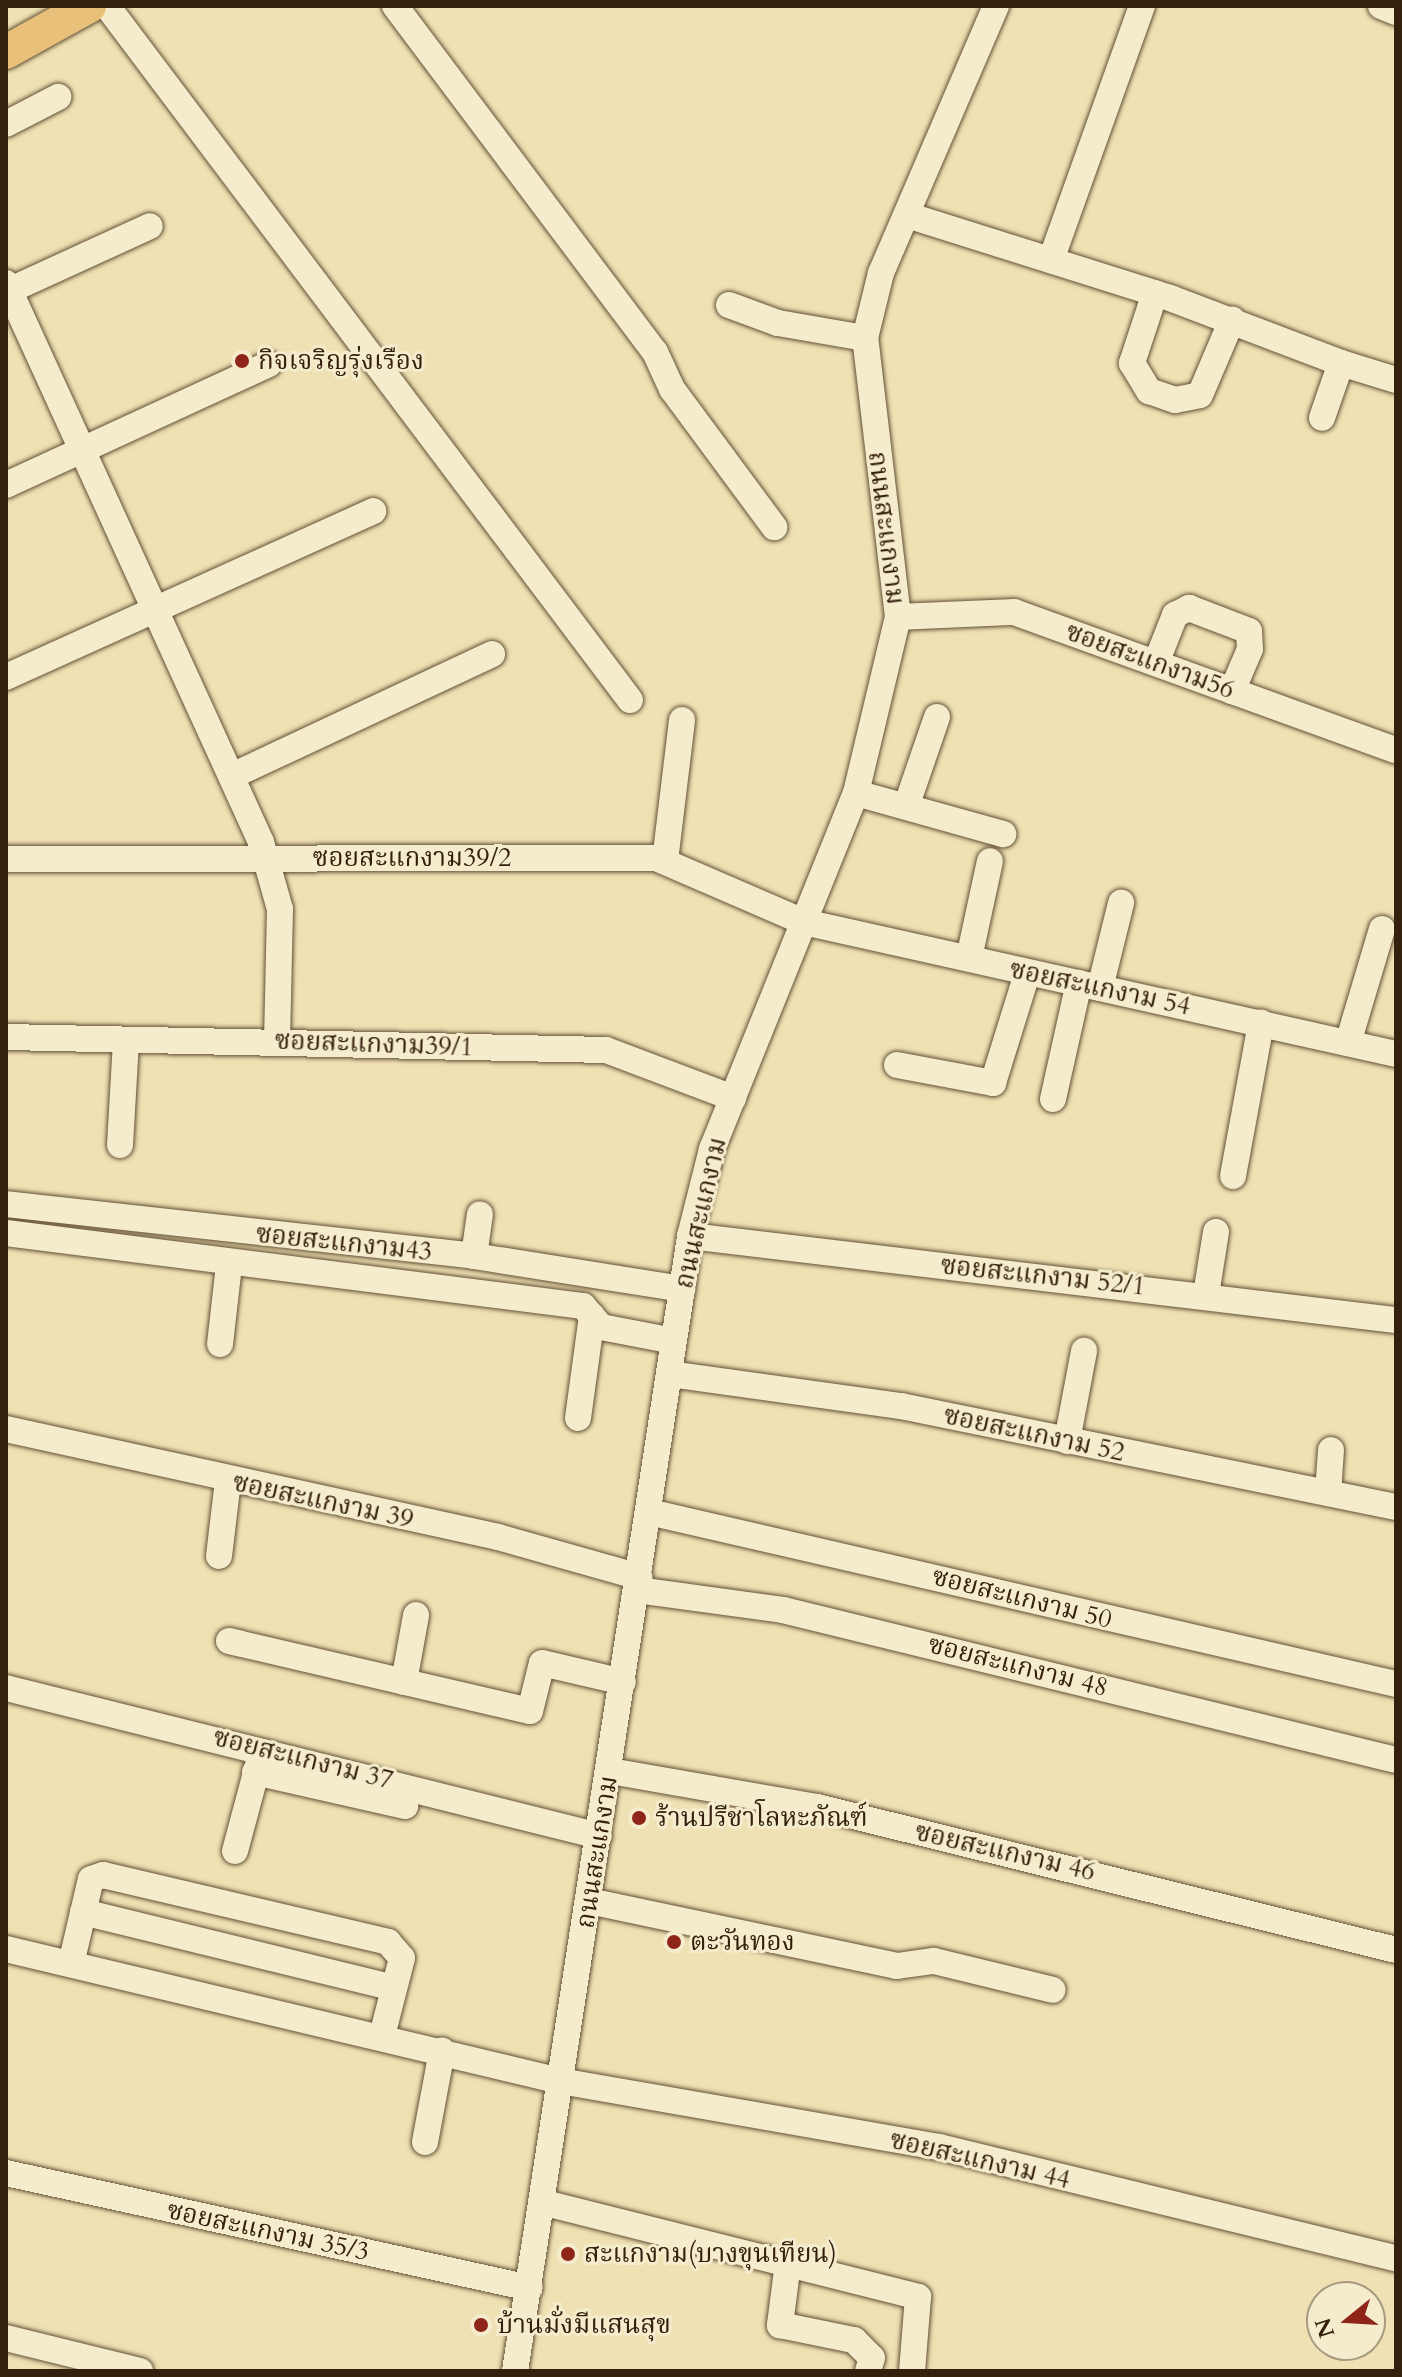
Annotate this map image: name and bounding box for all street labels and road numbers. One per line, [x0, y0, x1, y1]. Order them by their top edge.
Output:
street label: ถนนสะแกงาม [861, 450, 911, 606]
street label: ซอยสะแกงาม56 [1061, 616, 1239, 706]
street label: ซอยสะแกงาม39/2 [313, 842, 511, 874]
street label: ซอยสะแกงาม 54 [1007, 954, 1193, 1022]
street label: ซอยสะแกงาม39/1 [274, 1025, 474, 1063]
street label: ถนนสะแกงาม [668, 1134, 734, 1292]
street label: ซอยสะแกงาม43 [254, 1218, 434, 1268]
street label: ซอยสะแกงาม 52/1 [939, 1250, 1147, 1302]
street label: ซอยสะแกงาม 52 [941, 1400, 1127, 1468]
street label: ซอยสะแกงาม 39 [230, 1467, 416, 1535]
street label: ซอยสะแกงาม 50 [929, 1561, 1115, 1635]
street label: ซอยสะแกงาม 48 [925, 1629, 1111, 1703]
street label: ซอยสะแกงาม 37 [210, 1722, 396, 1796]
street label: ถนนสะแกงาม [570, 1773, 624, 1931]
street label: ซอยสะแกงาม 46 [912, 1816, 1098, 1888]
street label: ซอยสะแกงาม 44 [887, 2124, 1073, 2196]
street label: ซอยสะแกงาม 35/3 [164, 2194, 372, 2268]

